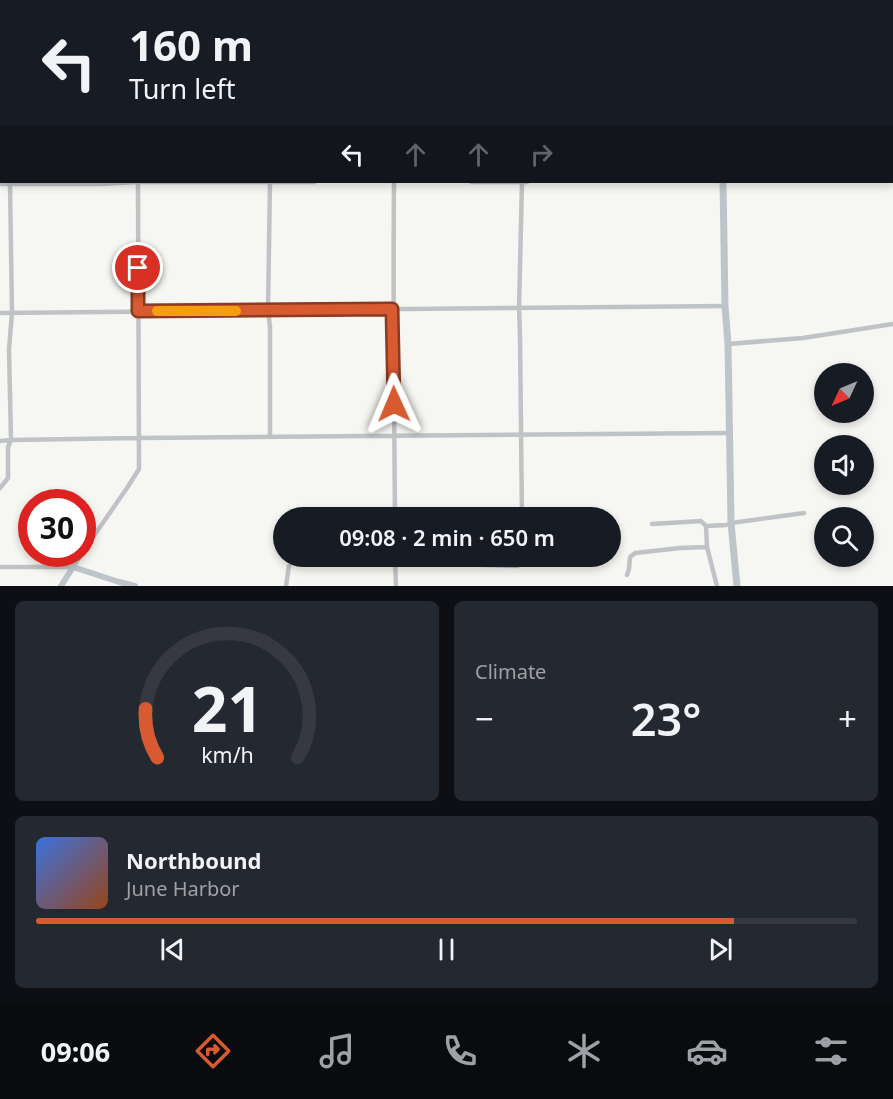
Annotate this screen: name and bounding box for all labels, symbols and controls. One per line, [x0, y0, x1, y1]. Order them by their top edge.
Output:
text: 160 m [129, 16, 253, 73]
icon: left [30, 24, 108, 102]
text: Turn left [129, 70, 235, 107]
icon: left [336, 138, 369, 171]
icon: ahead [399, 138, 432, 171]
icon: ahead [462, 138, 495, 171]
icon: right [525, 138, 558, 171]
pin [112, 242, 163, 293]
icon: arrive [121, 251, 154, 284]
north arrow [814, 363, 874, 423]
map controls [814, 363, 874, 567]
position arrow [362, 372, 426, 436]
button: sound [814, 435, 874, 495]
speed limit sign: 30 [18, 489, 96, 567]
button: search [814, 507, 874, 567]
text: 09:08 · 2 min · 650 m [339, 522, 555, 552]
text: Climate [475, 658, 546, 685]
text: 21 [191, 665, 263, 750]
text: 23° [631, 688, 701, 749]
text: − [475, 696, 494, 741]
text: + [838, 696, 857, 741]
text: km/h [201, 740, 253, 769]
text: Northbound [126, 845, 261, 875]
text: June Harbor [126, 875, 240, 902]
icon: previous [156, 933, 189, 966]
icon: pause [430, 933, 463, 966]
icon: next [704, 933, 737, 966]
icon: directions [192, 1030, 234, 1072]
icon: music [316, 1030, 358, 1072]
icon: phone [439, 1030, 481, 1072]
icon: climate [563, 1030, 605, 1072]
icon: car [686, 1030, 728, 1072]
icon: filters [810, 1030, 852, 1072]
text: 09:06 [41, 1033, 110, 1070]

